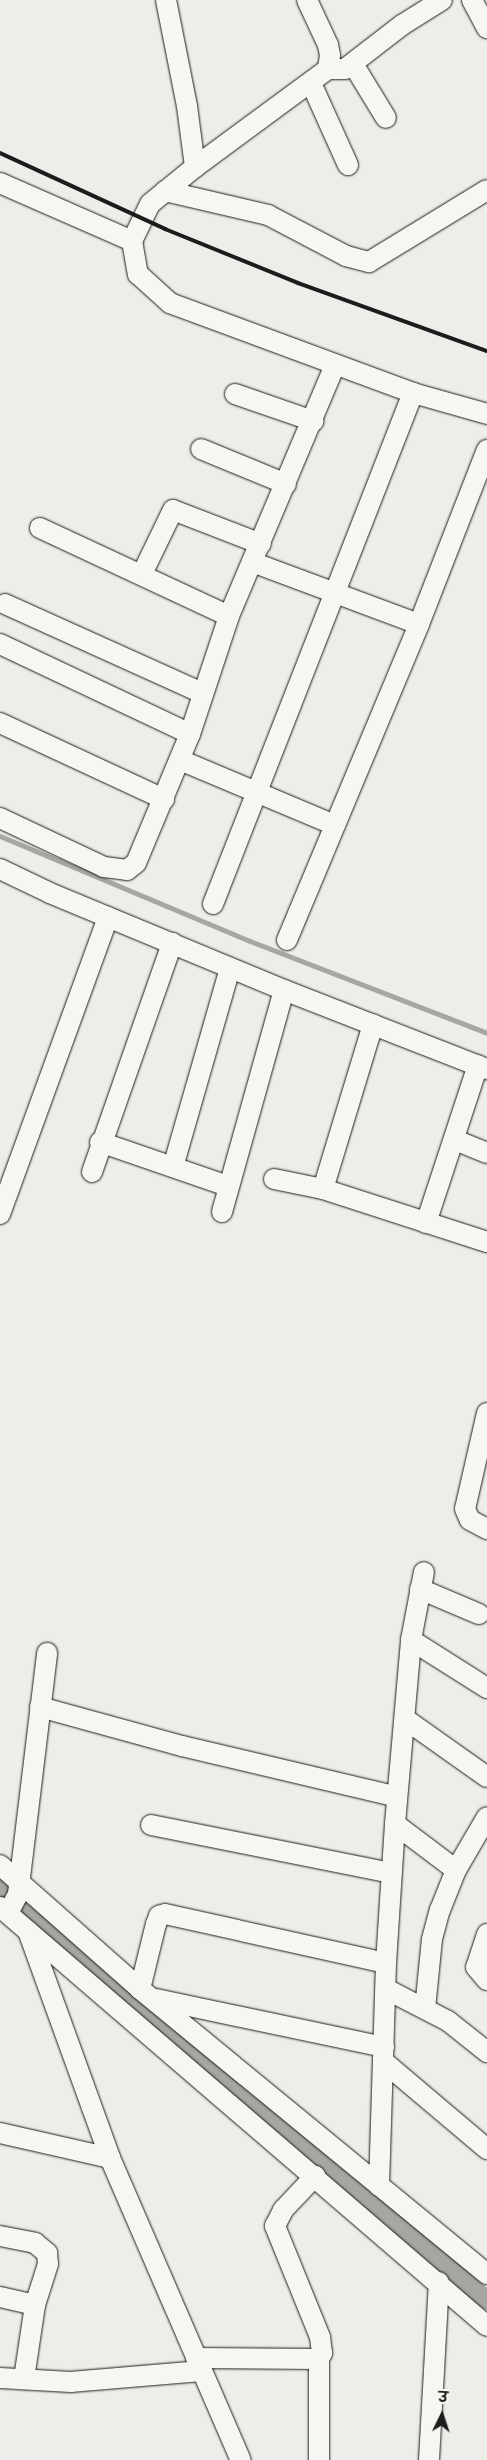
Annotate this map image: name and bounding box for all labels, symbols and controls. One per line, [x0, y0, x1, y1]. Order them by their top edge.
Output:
north arrow [417, 2390, 467, 2440]
text: उ [438, 2391, 448, 2408]

